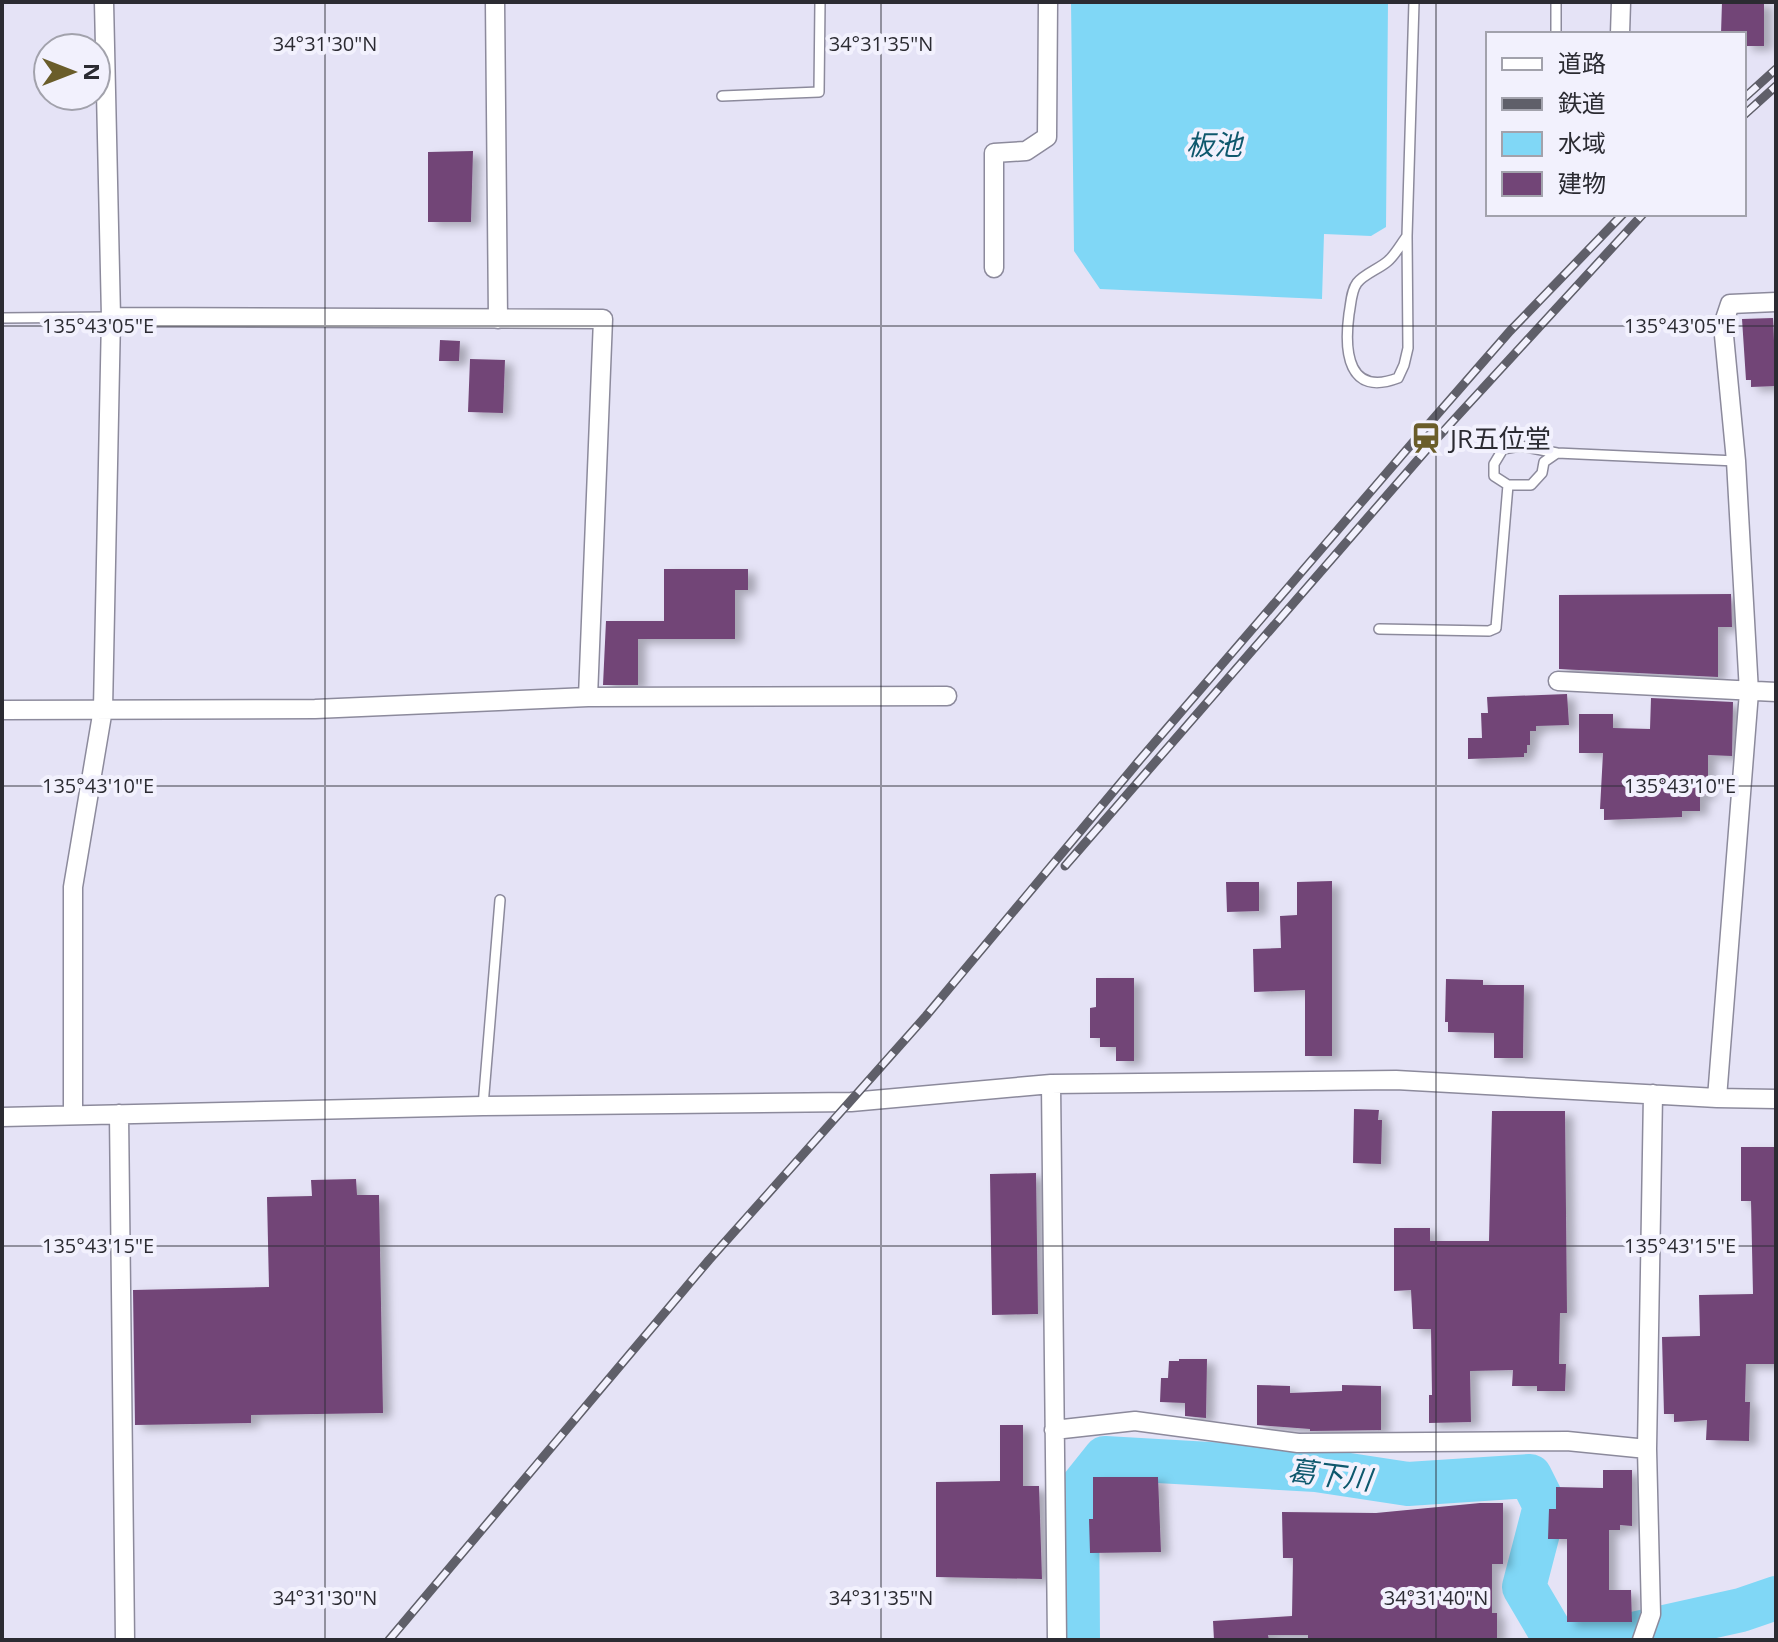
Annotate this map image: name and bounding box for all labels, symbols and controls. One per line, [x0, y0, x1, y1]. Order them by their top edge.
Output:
text: 34°31'30"N [273, 30, 377, 57]
text: 34°31'35"N [829, 30, 933, 57]
north arrow [32, 32, 112, 112]
legend [1486, 32, 1746, 216]
text: 道路 [1558, 46, 1606, 79]
text: N [78, 63, 108, 81]
text: 鉄道 [1558, 86, 1606, 119]
water label: 板池 [1186, 125, 1245, 163]
text: 水域 [1558, 126, 1606, 159]
text: 建物 [1558, 166, 1606, 199]
text: 135°43'05"E [42, 312, 154, 339]
text: 135°43'05"E [1624, 312, 1736, 339]
place label: JR五位堂 [1447, 420, 1551, 456]
station icon: JR五位堂 [1409, 421, 1443, 455]
text: 135°43'10"E [42, 772, 154, 799]
text: 135°43'10"E [1624, 772, 1736, 799]
text: 135°43'15"E [42, 1232, 154, 1259]
text: 135°43'15"E [1624, 1232, 1736, 1259]
water label: 葛下川 [1286, 1450, 1377, 1498]
text: 34°31'30"N [273, 1584, 377, 1611]
text: 34°31'35"N [829, 1584, 933, 1611]
text: 34°31'40"N [1384, 1584, 1488, 1611]

